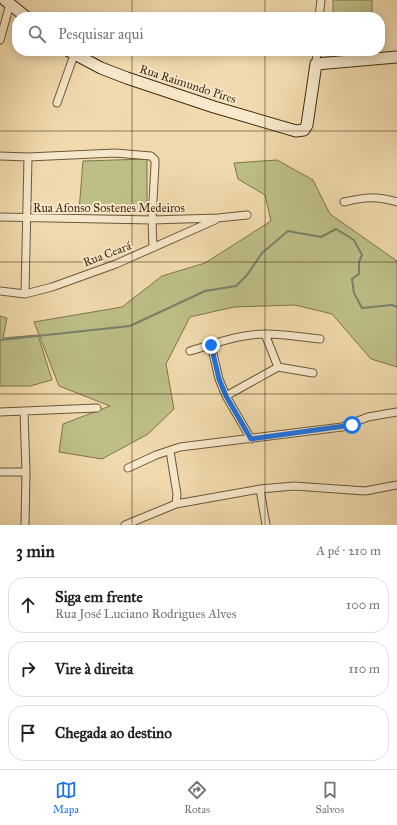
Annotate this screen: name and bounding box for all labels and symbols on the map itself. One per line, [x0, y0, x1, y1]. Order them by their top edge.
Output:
street label: Rua Raimundo Pires [138, 62, 238, 106]
street label: Rua Afonso Sostenes Medeiros [33, 201, 185, 215]
street label: Rua Ceará [81, 238, 134, 270]
route end [202, 336, 220, 354]
route start [343, 416, 361, 434]

